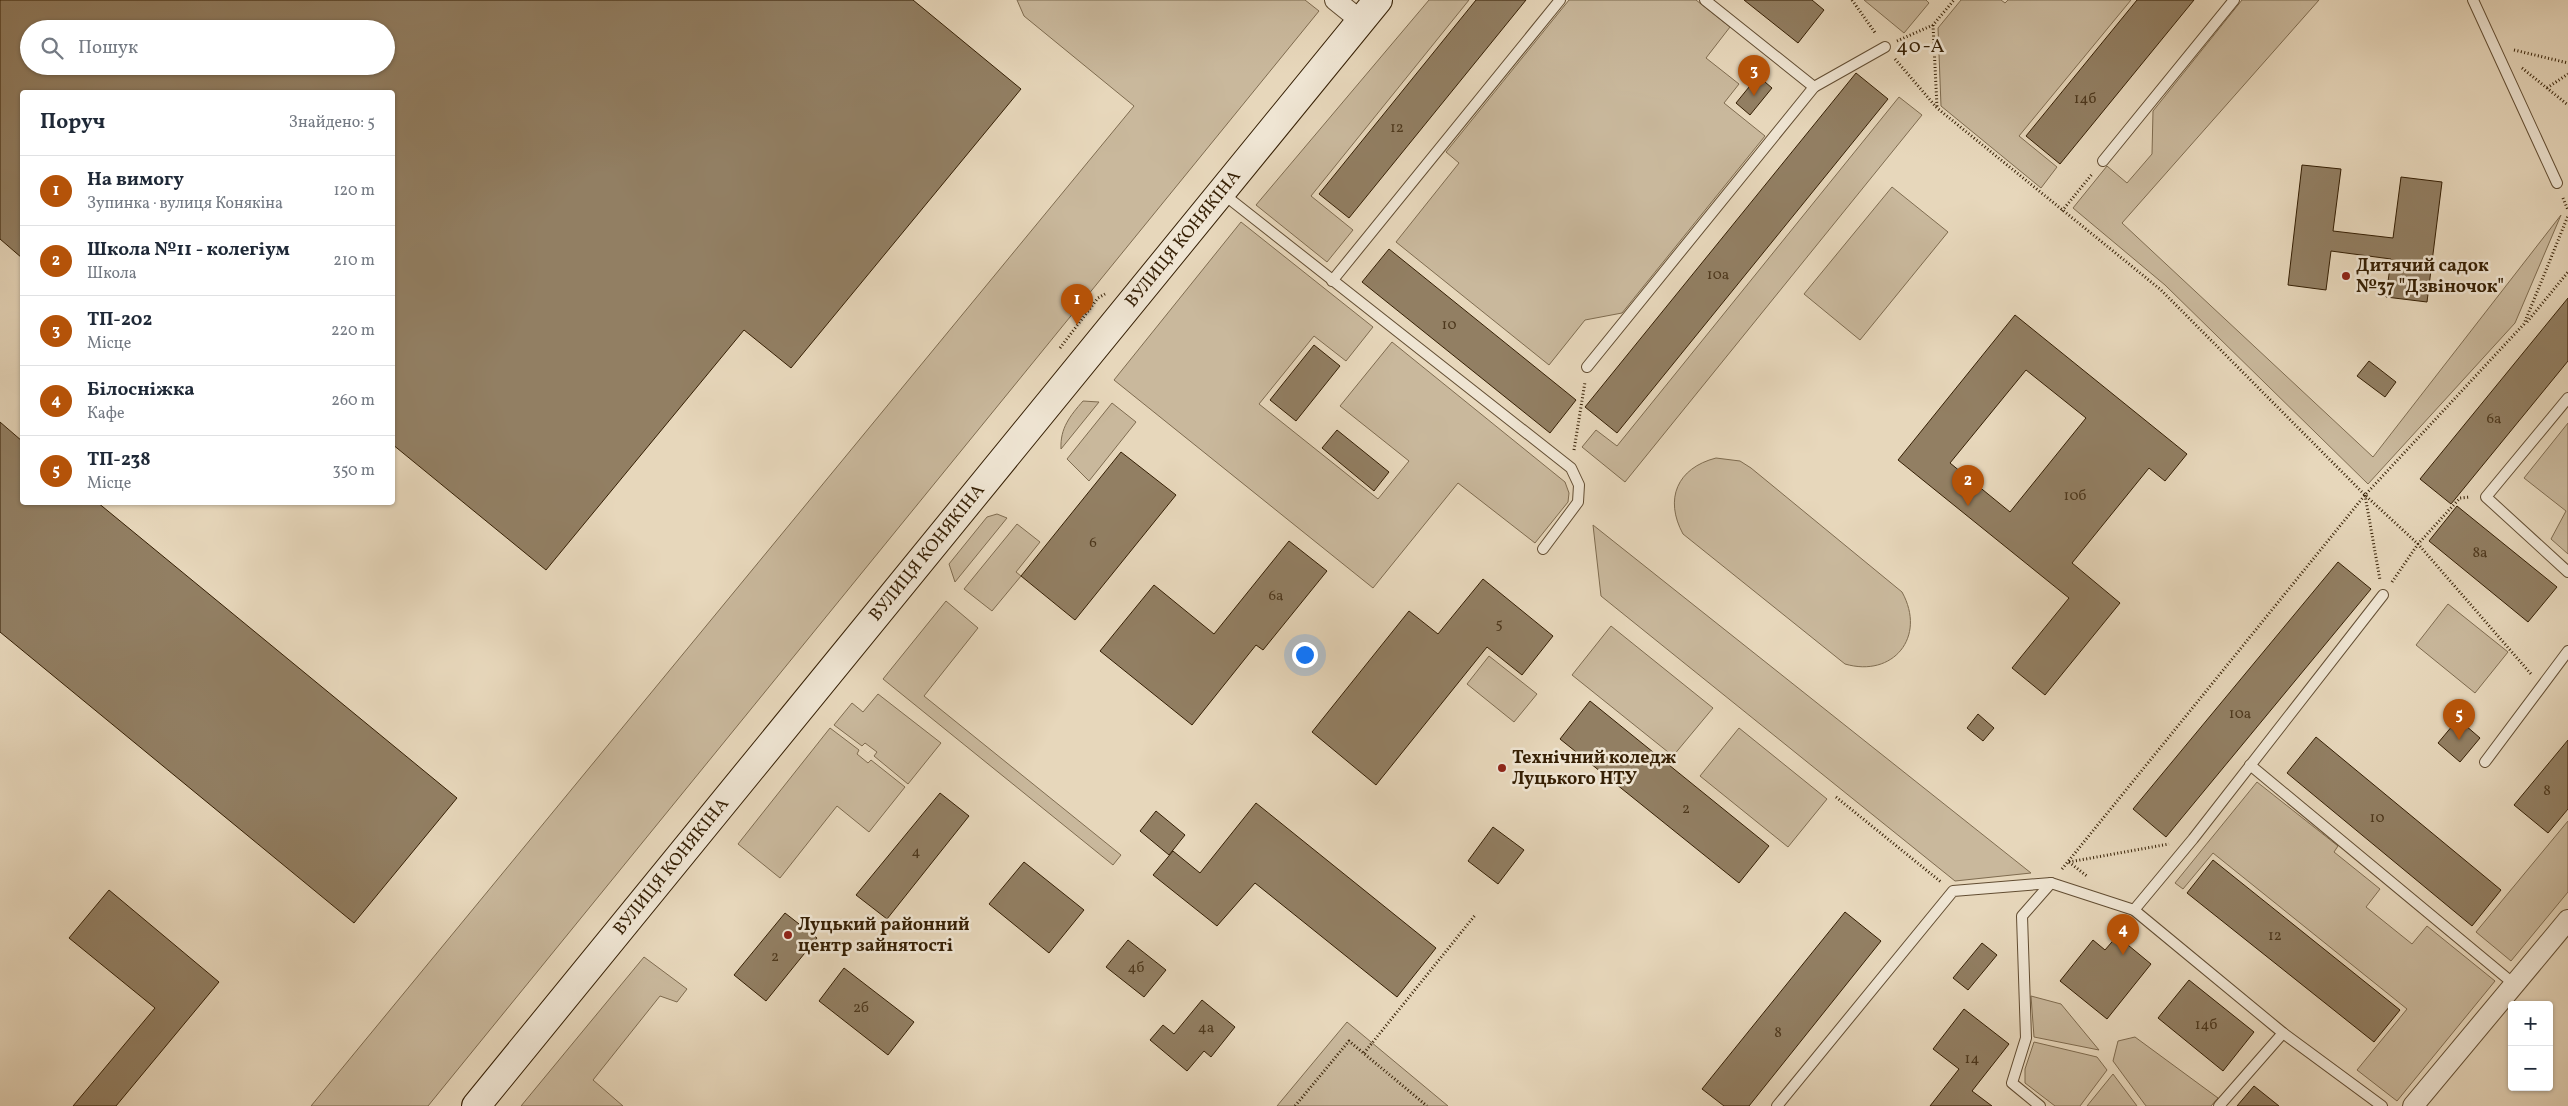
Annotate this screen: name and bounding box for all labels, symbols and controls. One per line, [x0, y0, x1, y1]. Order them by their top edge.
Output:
search box [20, 20, 395, 75]
district label: 40-А [1896, 33, 1946, 61]
icon: search [38, 34, 66, 62]
text: Пошук [78, 35, 138, 61]
pin: 3 [1738, 55, 1770, 96]
house number: 14б [2074, 89, 2096, 110]
text: Поруч [40, 108, 105, 137]
text: Знайдено: 5 [289, 112, 375, 134]
house number: 12 [1390, 118, 1404, 139]
street label: ВУЛИЦЯ КОНЯКІНА [1120, 164, 1247, 313]
text: На вимогу [87, 167, 184, 193]
text: 1 [53, 180, 59, 202]
text: 120 m [333, 180, 375, 202]
text: Зупинка · вулиця Конякіна [87, 193, 283, 215]
text: Школа №11 - колегіум [87, 237, 290, 263]
text: 2 [52, 250, 60, 272]
text: 210 m [333, 250, 375, 272]
place label: Дитячий садок №37 "Дзвіночок" [2356, 254, 2504, 300]
text: Школа [87, 263, 137, 285]
house number: 10а [1707, 265, 1729, 286]
marker: Дитячий садок №37 "Дзвіночок" [2340, 270, 2352, 282]
pin: 1 [1061, 284, 1093, 325]
text: ТП-202 [87, 307, 152, 333]
house number: 10 [1442, 315, 1456, 336]
text: 3 [52, 320, 60, 342]
text: 220 m [331, 320, 375, 342]
text: Місце [87, 333, 131, 355]
text: Білосніжка [87, 377, 195, 403]
text: 4 [51, 390, 61, 412]
text: 260 m [331, 390, 375, 412]
text: Кафе [87, 403, 125, 425]
house number: 6а [2486, 409, 2502, 430]
text: ТП-238 [87, 447, 151, 473]
text: 5 [52, 460, 60, 482]
text: 350 m [332, 460, 375, 482]
pin: 2 [1952, 465, 1984, 506]
text: Місце [87, 473, 131, 495]
street label: ВУЛИЦЯ КОНЯКІНА [864, 478, 991, 627]
house number: 10б [2064, 486, 2086, 507]
house number: 6 [1089, 533, 1097, 554]
house number: 8а [2472, 543, 2488, 564]
house number: 6а [1268, 586, 1284, 607]
house number: 5 [1495, 614, 1503, 635]
your location [1292, 642, 1318, 668]
pin: 5 [2443, 699, 2475, 740]
house number: 10а [2229, 704, 2251, 725]
place label: Технічний коледж Луцького НТУ [1512, 746, 1676, 792]
marker: Технічний коледж Луцького НТУ [1496, 762, 1508, 774]
house number: 8 [2543, 781, 2551, 802]
street label: ВУЛИЦЯ КОНЯКІНА [608, 792, 735, 941]
house number: 2 [1682, 799, 1690, 820]
house number: 10 [2370, 808, 2384, 829]
house number: 4 [912, 842, 921, 863]
place label: Луцький районний центр зайнятості [798, 913, 970, 959]
pin: 4 [2107, 914, 2139, 955]
house number: 12 [2268, 926, 2282, 947]
marker: Луцький районний центр зайнятості [782, 929, 794, 941]
house number: 2 [771, 947, 779, 968]
house number: 4б [1128, 958, 1145, 979]
house number: 2б [853, 998, 869, 1019]
map controls [2508, 1001, 2553, 1091]
button: + [2508, 1001, 2553, 1046]
house number: 14б [2195, 1015, 2217, 1036]
house number: 4а [1198, 1018, 1214, 1039]
house number: 8 [1774, 1023, 1782, 1044]
button: − [2508, 1046, 2553, 1091]
house number: 14 [1965, 1049, 1979, 1070]

